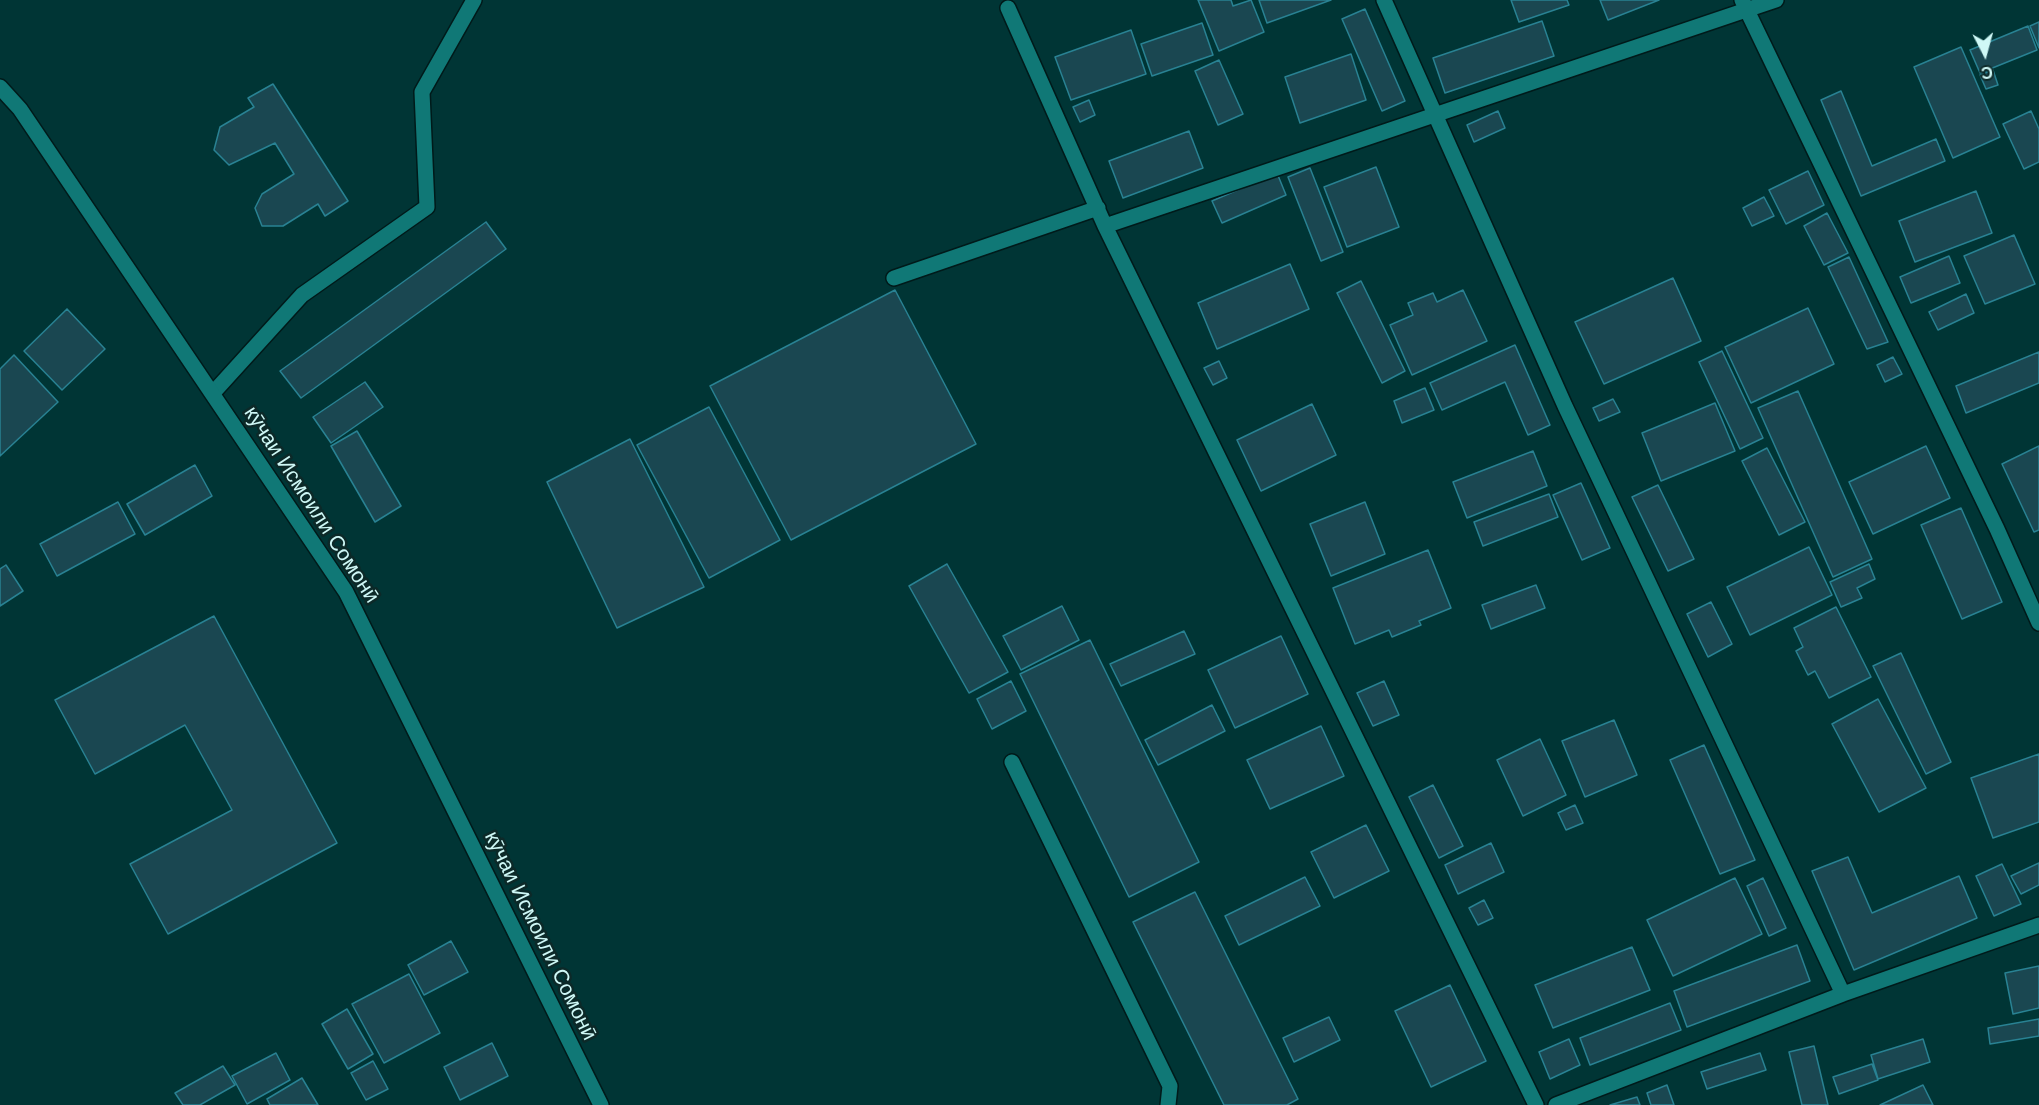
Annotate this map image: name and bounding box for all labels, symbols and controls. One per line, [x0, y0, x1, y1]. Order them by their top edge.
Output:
north arrow [1955, 24, 2015, 84]
text: С [1980, 63, 1994, 81]
street label: кӯчаи Исмоили Сомонӣ [238, 402, 384, 608]
street label: кӯчаи Исмоили Сомонӣ [478, 827, 602, 1045]

